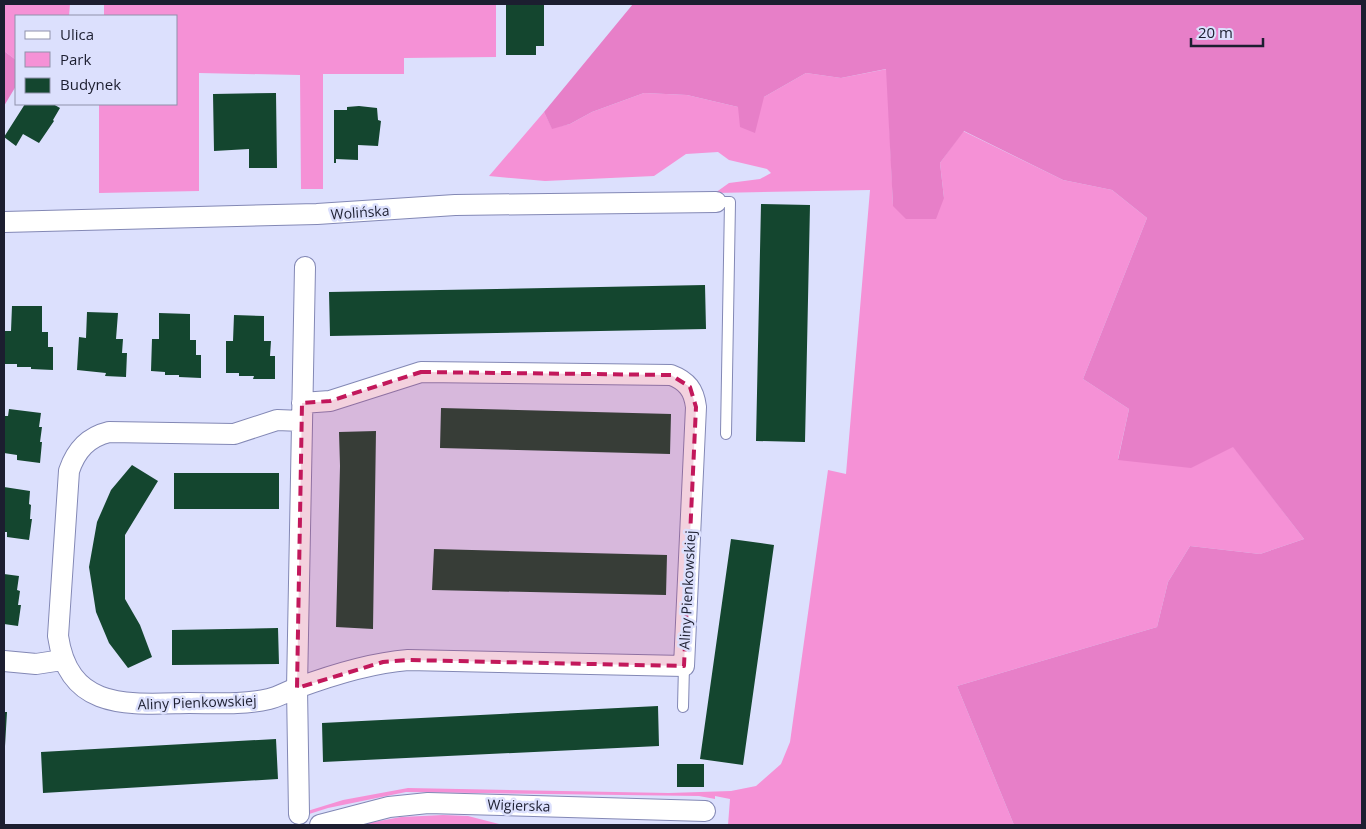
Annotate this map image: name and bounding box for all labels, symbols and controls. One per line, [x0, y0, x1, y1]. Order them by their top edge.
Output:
legend [15, 15, 178, 105]
scale bar [1191, 15, 1264, 47]
text: 20 m [1198, 22, 1233, 42]
text: Ulica [60, 24, 94, 44]
text: Park [60, 49, 91, 69]
text: Budynek [60, 74, 121, 94]
street label: Wolińska [330, 200, 390, 224]
street label: Aliny Pienkowskiej [674, 530, 700, 650]
street label: Aliny Pienkowskiej [137, 690, 257, 714]
street label: Wigierska [487, 794, 551, 816]

